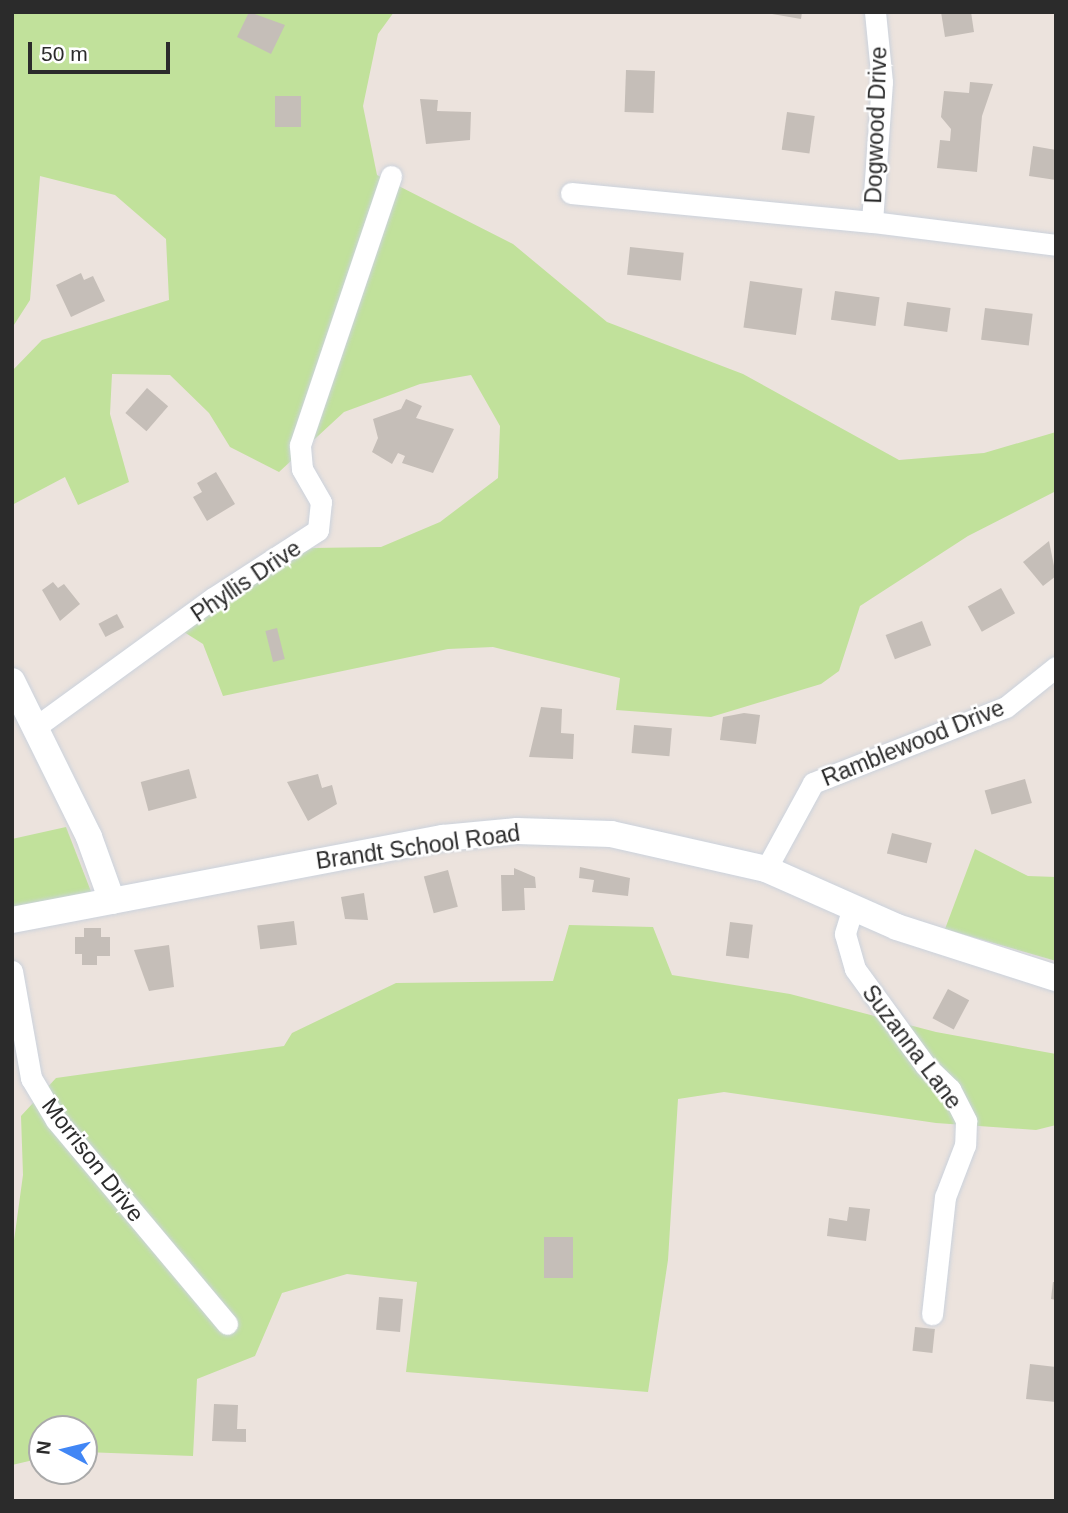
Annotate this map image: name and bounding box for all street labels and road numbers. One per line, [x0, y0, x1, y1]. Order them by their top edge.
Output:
street label: Dogwood Drive [859, 46, 893, 204]
street label: Phyllis Drive [186, 534, 306, 628]
street label: Ramblewood Drive [818, 694, 1008, 792]
street label: Brandt School Road [314, 819, 522, 875]
street label: Suzanna Lane [856, 979, 968, 1115]
street label: Morrison Drive [36, 1093, 150, 1227]

